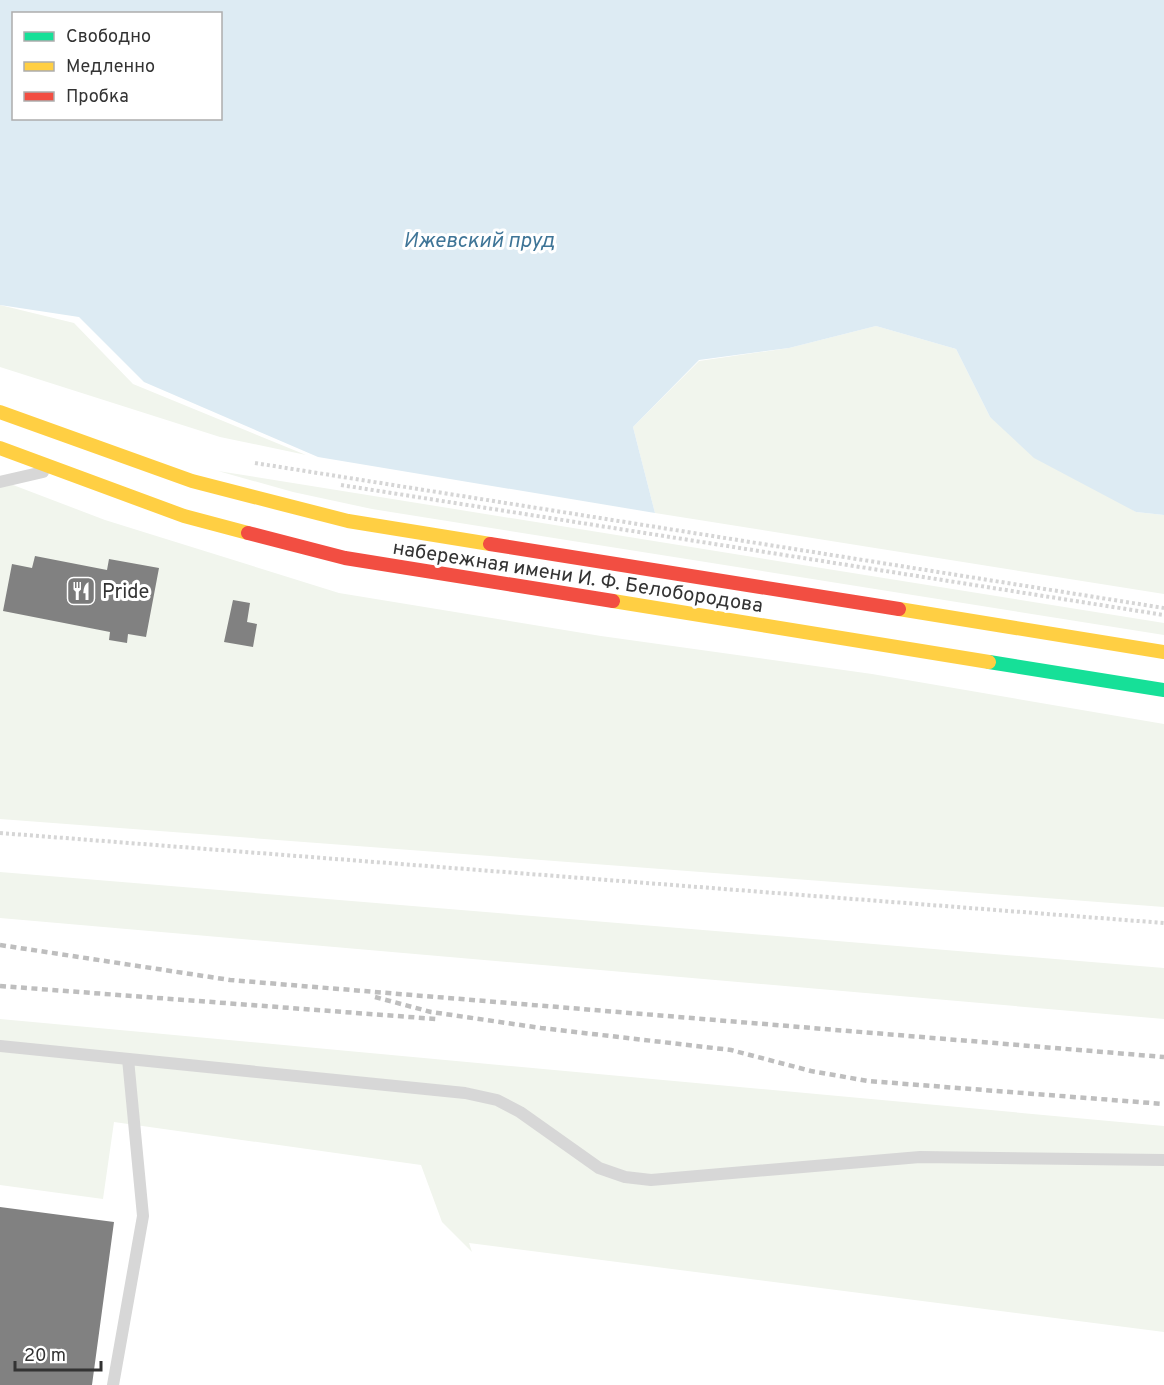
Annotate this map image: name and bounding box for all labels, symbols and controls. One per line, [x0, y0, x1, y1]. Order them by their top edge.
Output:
legend [12, 12, 222, 120]
text: Свободно [66, 26, 151, 49]
text: Медленно [66, 56, 155, 79]
text: Пробка [66, 86, 129, 109]
water label: Ижевский пруд [403, 228, 555, 255]
street label: набережная имени И. Ф. Белобородова [391, 536, 765, 620]
restaurant icon: Pride [65, 575, 97, 607]
place label: Pride [102, 580, 149, 606]
scale bar [15, 1334, 100, 1372]
text: 20 m [24, 1345, 66, 1368]

